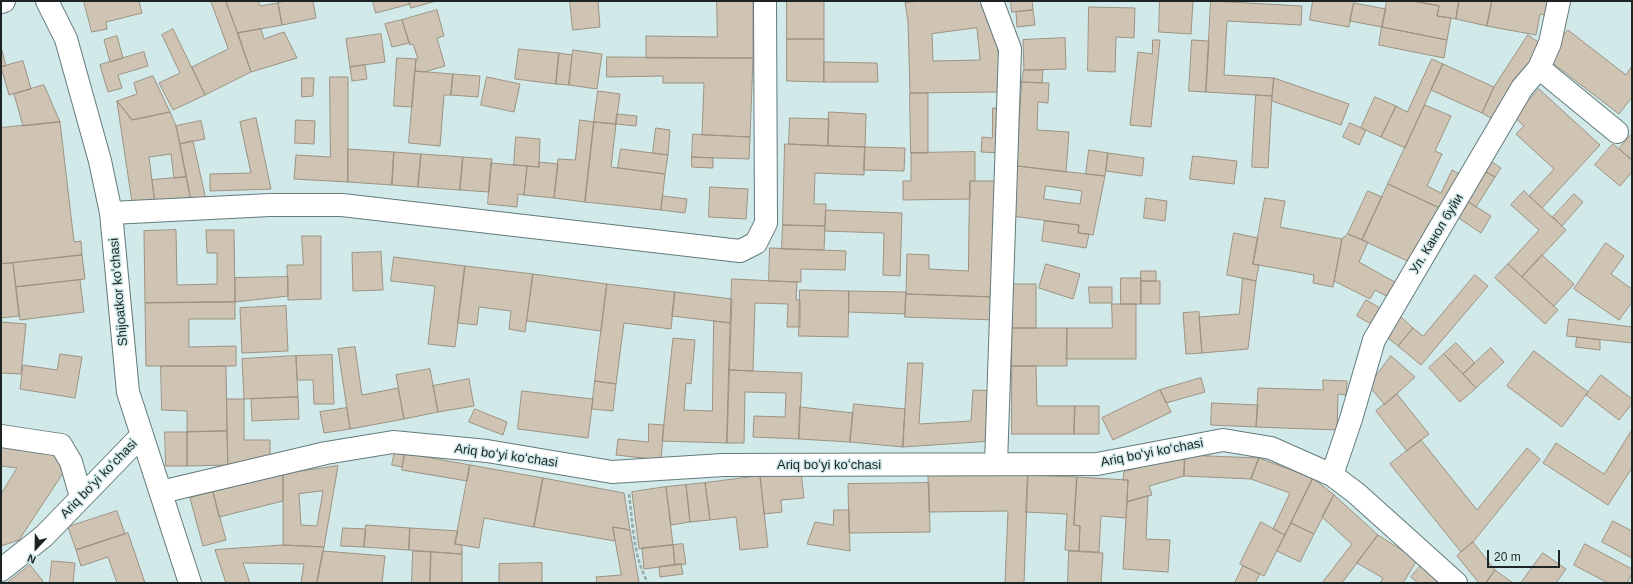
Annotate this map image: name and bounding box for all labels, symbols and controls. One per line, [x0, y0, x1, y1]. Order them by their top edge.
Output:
street label: Ул. Канол буйи [1407, 191, 1467, 277]
street label: Shijoatkor koʻchasi [107, 237, 131, 347]
street label: Ariq boʻyi koʻchasi [1099, 435, 1205, 471]
street label: Ariq boʻyi koʻchasi [57, 436, 141, 522]
street label: Ariq boʻyi koʻchasi [453, 441, 559, 471]
street label: Ariq boʻyi koʻchasi [777, 457, 881, 473]
north arrow [16, 528, 56, 568]
scale bar [1489, 542, 1562, 568]
text: 20 m [1494, 550, 1521, 564]
text: N [26, 552, 37, 566]

